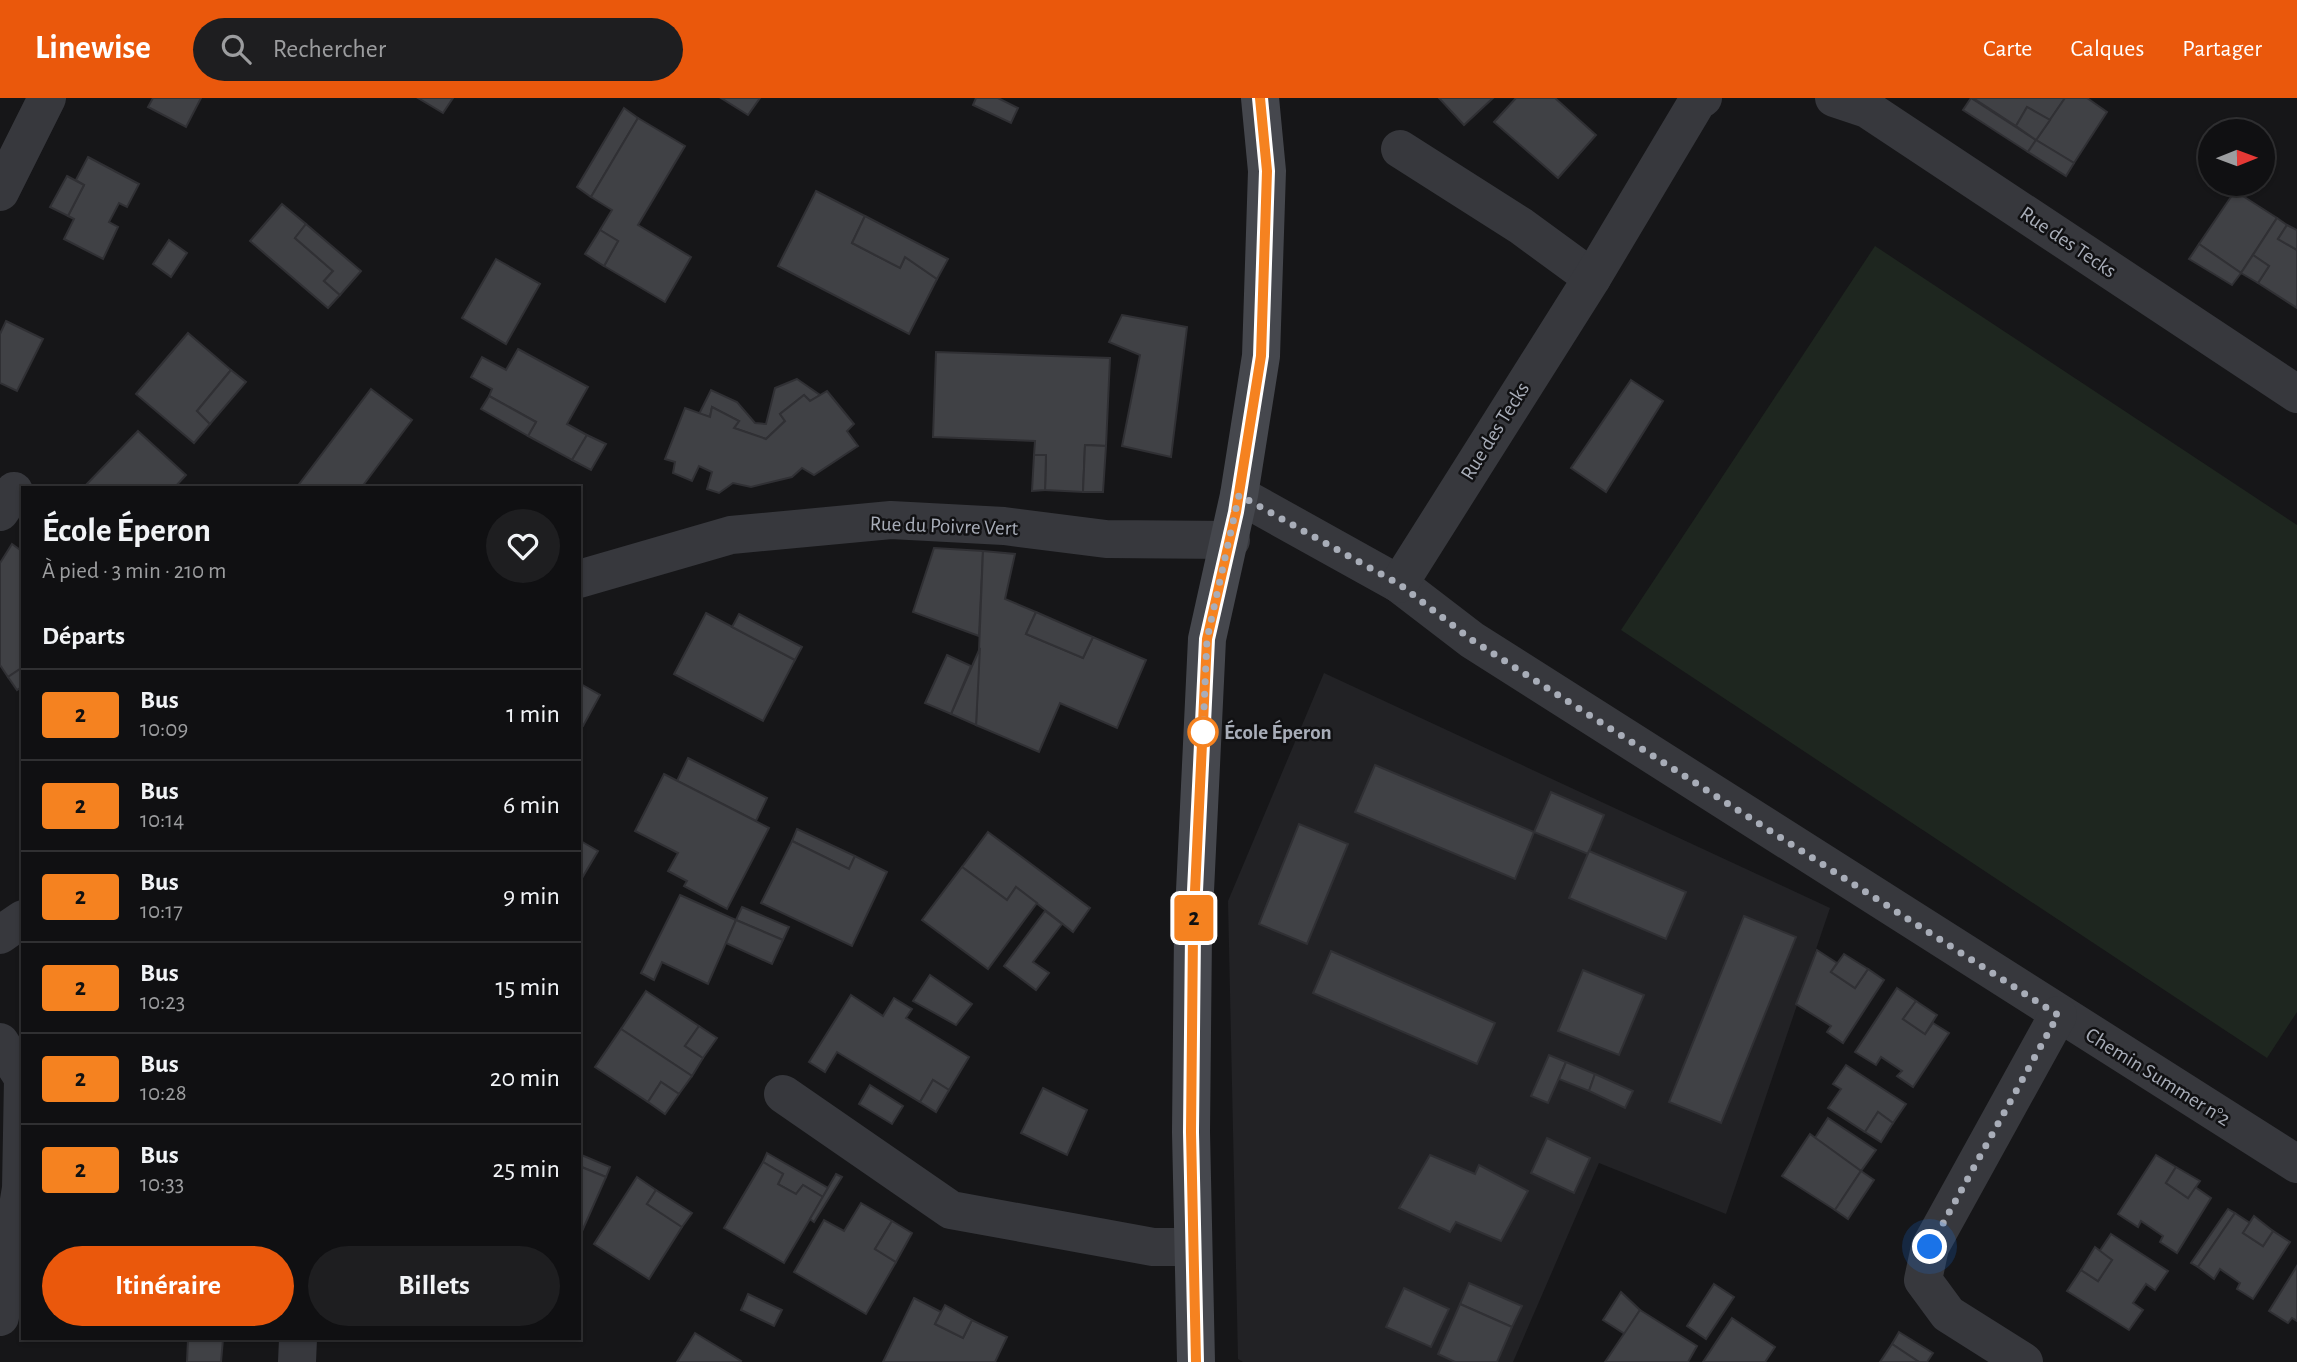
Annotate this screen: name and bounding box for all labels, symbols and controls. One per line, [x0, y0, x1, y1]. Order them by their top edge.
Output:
search box [193, 18, 683, 81]
icon: search [217, 30, 255, 68]
text: Linewise [35, 32, 151, 65]
text: Rechercher [273, 36, 386, 62]
text: Carte [1983, 37, 2032, 61]
text: Calques [2070, 37, 2144, 61]
text: Partager [2182, 37, 2262, 61]
north arrow [2198, 119, 2275, 196]
map controls [2198, 119, 2275, 196]
street label: Rue des Tecks [2016, 202, 2120, 282]
street label: Rue des Tecks [1457, 378, 1533, 484]
button: heart [486, 509, 560, 583]
street label: Rue du Poivre Vert [869, 513, 1019, 539]
text: École Éperon [42, 515, 211, 548]
text: À pied · 3 min · 210 m [42, 560, 226, 583]
text: Départs [42, 623, 125, 649]
text: Bus [140, 687, 179, 713]
text: 1 min [506, 701, 560, 727]
text: 2 [75, 703, 86, 727]
marker: École Éperon [1188, 717, 1218, 747]
text: 10:09 [140, 718, 188, 741]
place label: École Éperon [1224, 719, 1332, 743]
text: Bus [140, 778, 179, 804]
text: 6 min [503, 792, 560, 818]
text: 2 [75, 794, 86, 818]
text: 10:14 [140, 809, 184, 832]
text: Bus [140, 869, 179, 895]
text: 9 min [503, 883, 560, 909]
text: 2 [75, 885, 86, 909]
line badge: 2 [1171, 895, 1217, 941]
text: 10:17 [140, 900, 183, 923]
text: 2 [1188, 906, 1200, 930]
text: Bus [140, 960, 179, 986]
text: 15 min [495, 974, 560, 1000]
text: 2 [75, 976, 86, 1000]
text: 10:23 [140, 991, 185, 1014]
street label: Chemin Summer n°2 [2082, 1024, 2234, 1130]
text: Bus [140, 1051, 179, 1077]
text: 20 min [490, 1065, 560, 1091]
text: 2 [75, 1067, 86, 1091]
text: 10:28 [140, 1082, 187, 1105]
text: Bus [140, 1142, 179, 1168]
text: 25 min [493, 1156, 560, 1182]
text: 2 [75, 1158, 86, 1182]
text: 10:33 [140, 1173, 184, 1196]
your location [1912, 1229, 1947, 1264]
button: Itinéraire [42, 1246, 294, 1326]
button: Billets [308, 1246, 560, 1326]

